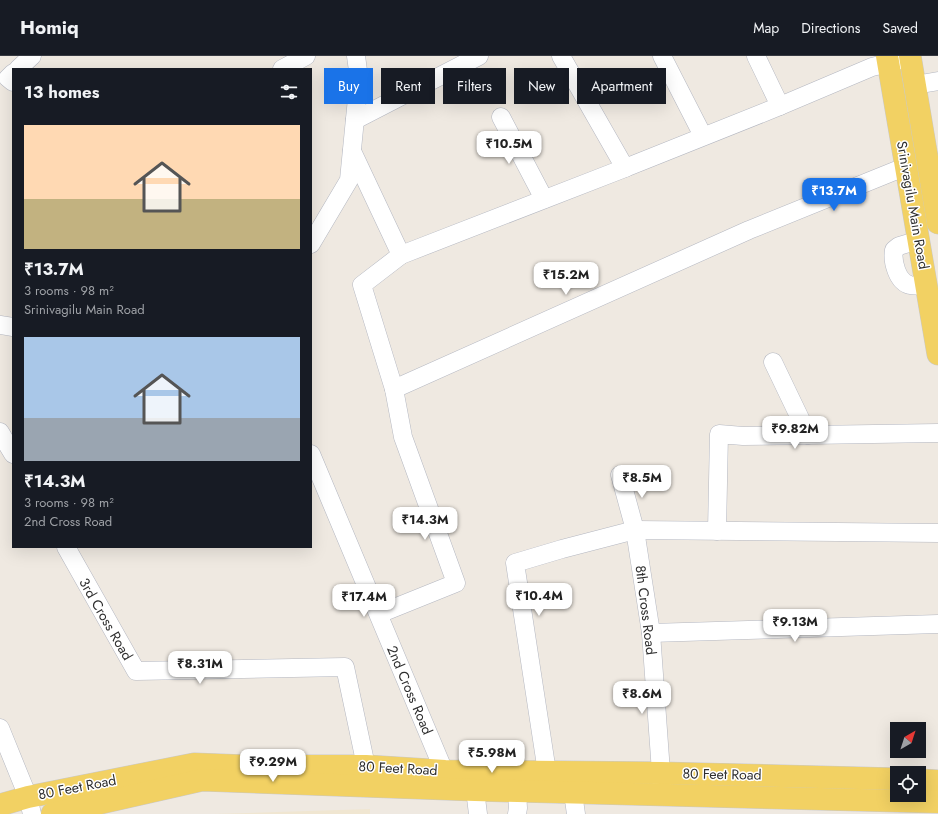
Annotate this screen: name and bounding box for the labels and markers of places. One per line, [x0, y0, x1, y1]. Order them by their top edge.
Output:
pin: ₹10.5M [476, 131, 542, 165]
pin: ₹13.7M [801, 178, 867, 212]
pin: ₹15.2M [533, 262, 599, 296]
pin: ₹9.82M [762, 416, 828, 450]
pin: ₹8.5M [614, 465, 670, 499]
pin: ₹14.3M [392, 507, 458, 541]
pin: ₹10.4M [506, 583, 572, 617]
pin: ₹17.4M [331, 584, 397, 618]
pin: ₹9.13M [762, 609, 828, 643]
pin: ₹8.31M [167, 651, 233, 685]
pin: ₹8.6M [614, 681, 670, 715]
pin: ₹5.98M [459, 740, 525, 774]
pin: ₹9.29M [240, 749, 306, 783]

